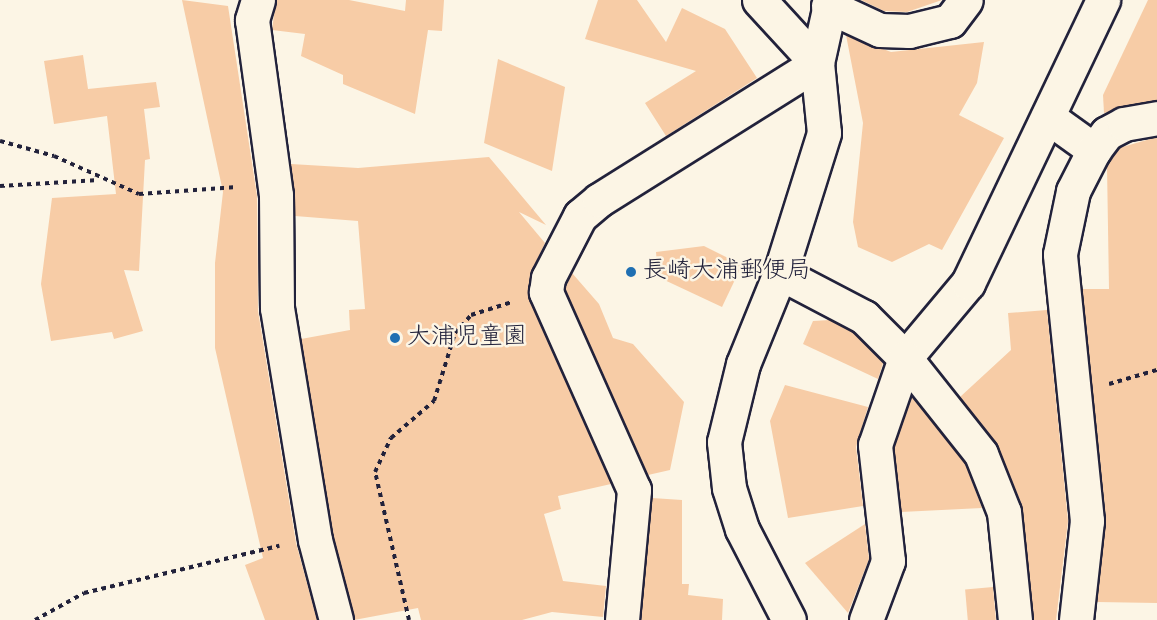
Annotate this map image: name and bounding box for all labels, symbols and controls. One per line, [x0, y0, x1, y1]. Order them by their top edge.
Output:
place label: 長崎大浦郵便局 [643, 258, 811, 286]
marker: 長崎大浦郵便局 [624, 265, 638, 279]
place label: 大浦児童園 [407, 324, 527, 352]
marker: 大浦児童園 [388, 331, 402, 345]

